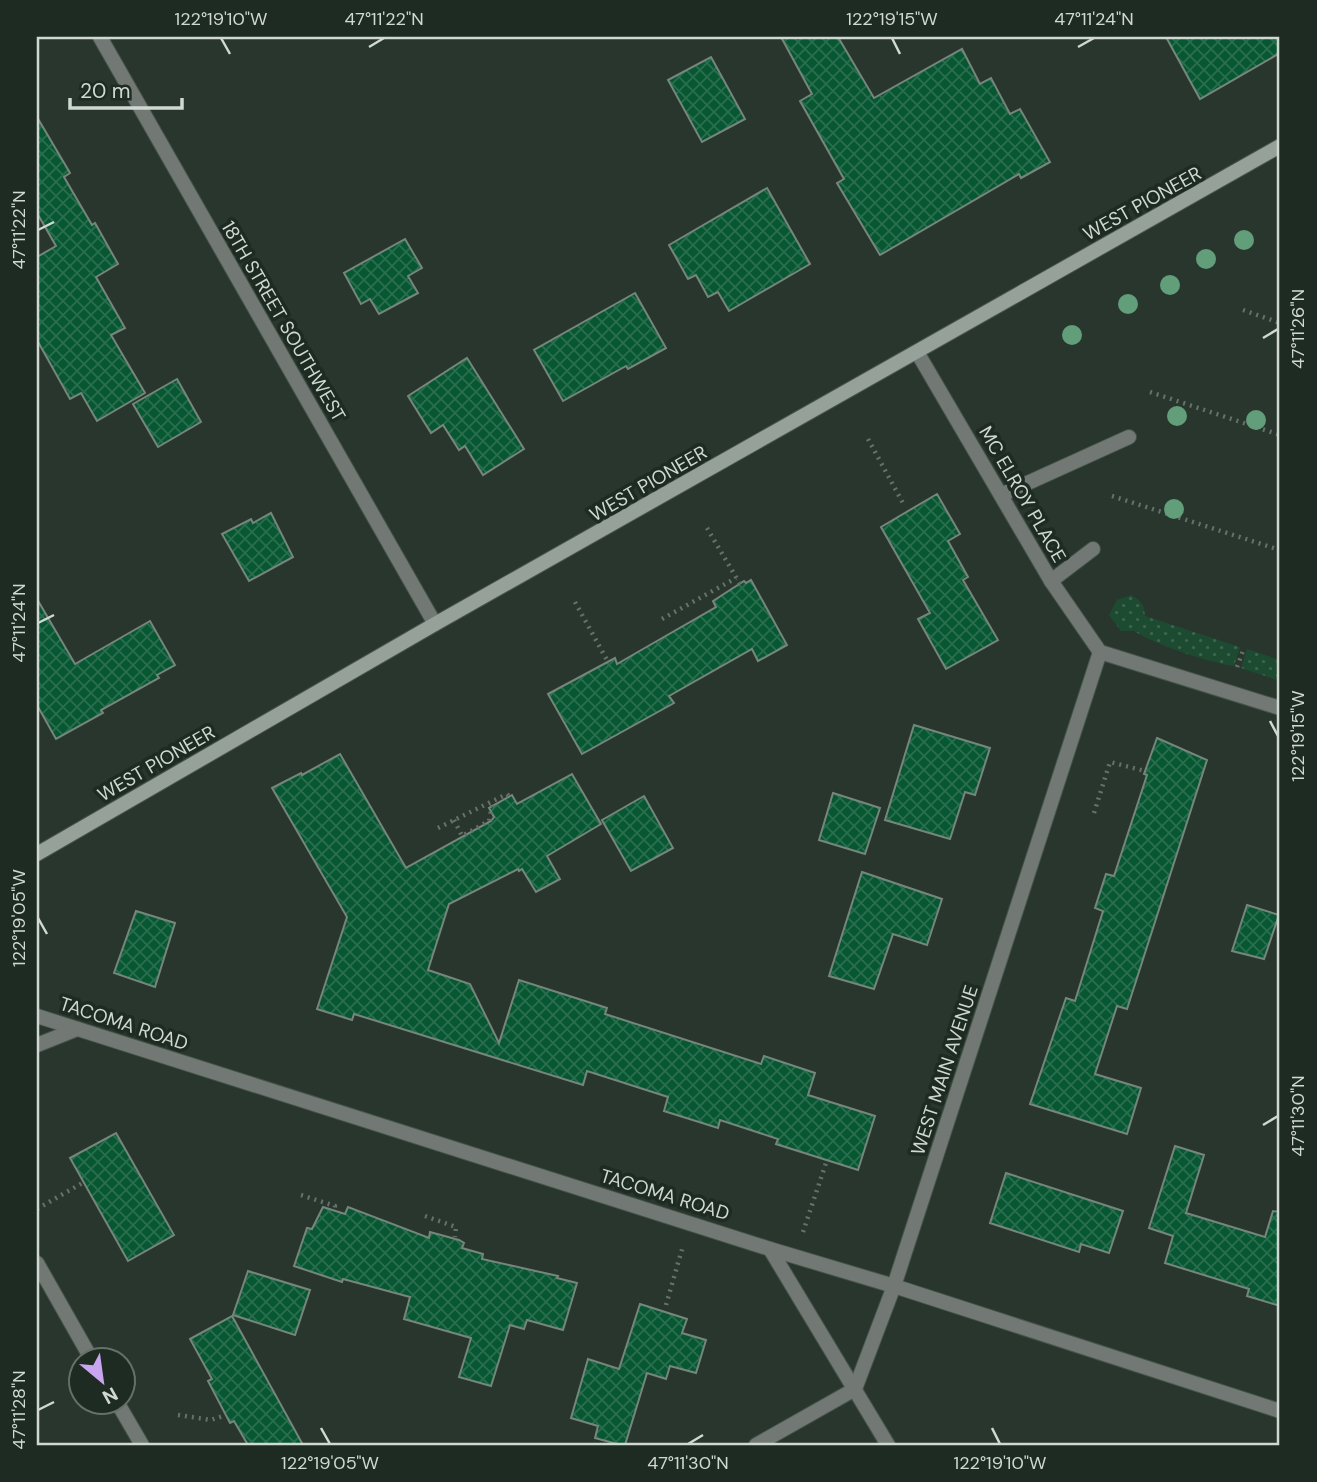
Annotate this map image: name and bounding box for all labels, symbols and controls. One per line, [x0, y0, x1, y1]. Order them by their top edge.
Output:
text: 122°19'10"W [175, 7, 267, 31]
text: 47°11'22"N [344, 7, 424, 31]
text: 122°19'15"W [846, 7, 938, 31]
text: 47°11'24"N [1054, 7, 1134, 31]
scale bar [70, 66, 182, 110]
text: 20 m [80, 77, 131, 105]
street label: WEST PIONEER [1079, 161, 1206, 246]
text: 47°11'22"N [7, 190, 31, 270]
street label: 18TH STREET SOUTHWEST [216, 216, 351, 426]
text: 47°11'26"N [1286, 289, 1310, 369]
street label: MC ELROY PLACE [973, 421, 1072, 567]
street label: WEST PIONEER [585, 440, 711, 527]
text: 47°11'24"N [7, 583, 31, 663]
text: 122°19'15"W [1286, 690, 1310, 782]
street label: WEST PIONEER [93, 720, 219, 807]
text: 122°19'05"W [7, 869, 31, 967]
street label: WEST MAIN AVENUE [905, 982, 984, 1158]
street label: TACOMA ROAD [56, 991, 191, 1056]
text: 47°11'30"N [1286, 1075, 1310, 1157]
street label: TACOMA ROAD [597, 1163, 732, 1226]
north arrow [66, 1346, 136, 1416]
text: 47°11'28"N [7, 1370, 31, 1450]
text: N [98, 1381, 122, 1410]
text: 122°19'05"W [281, 1451, 379, 1475]
text: 47°11'30"N [647, 1451, 729, 1475]
text: 122°19'10"W [954, 1451, 1046, 1475]

